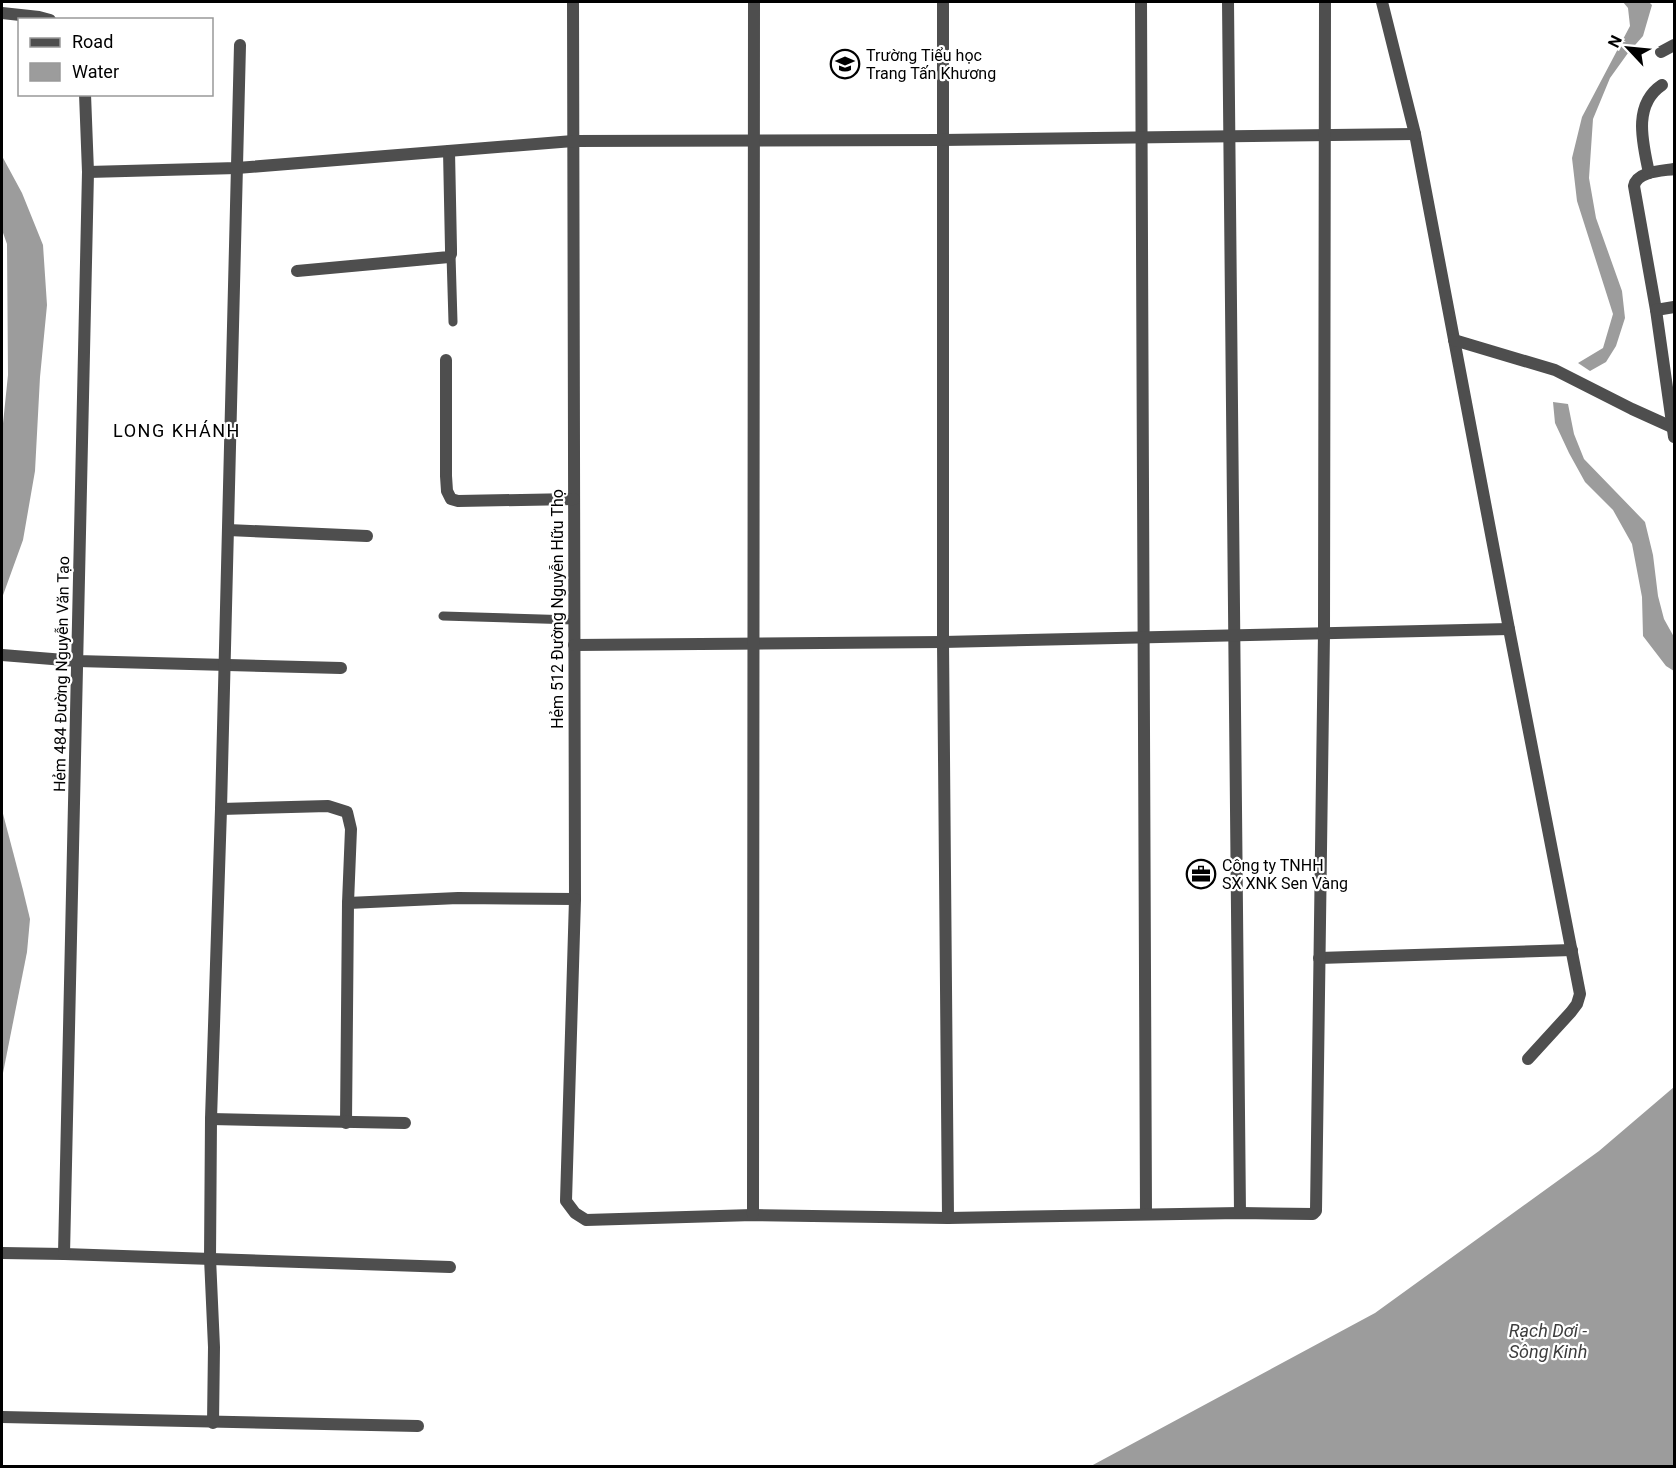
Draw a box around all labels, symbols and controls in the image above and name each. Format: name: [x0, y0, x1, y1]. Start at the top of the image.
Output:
legend: [18, 18, 213, 96]
north arrow: [1598, 18, 1658, 78]
text: Road: [72, 31, 113, 52]
text: N: [1604, 32, 1626, 51]
place label: Trường Tiểu học Trang Tấn Khương: [866, 46, 996, 83]
school or university icon: Trường Tiểu học Trang Tấn Khương: [829, 48, 861, 80]
text: Water: [72, 61, 119, 82]
district label: LONG KHÁNH: [113, 420, 241, 441]
street label: Hẻm 512 Đường Nguyễn Hữu Thọ: [548, 489, 567, 729]
street label: Hẻm 484 Đường Nguyễn Văn Tạo: [50, 556, 73, 792]
place label: Công ty TNHH SX XNK Sen Vàng: [1222, 856, 1348, 893]
office icon: Công ty TNHH SX XNK Sen Vàng: [1185, 858, 1217, 890]
water label: Rạch Dơi - Sông Kinh: [1509, 1320, 1587, 1362]

